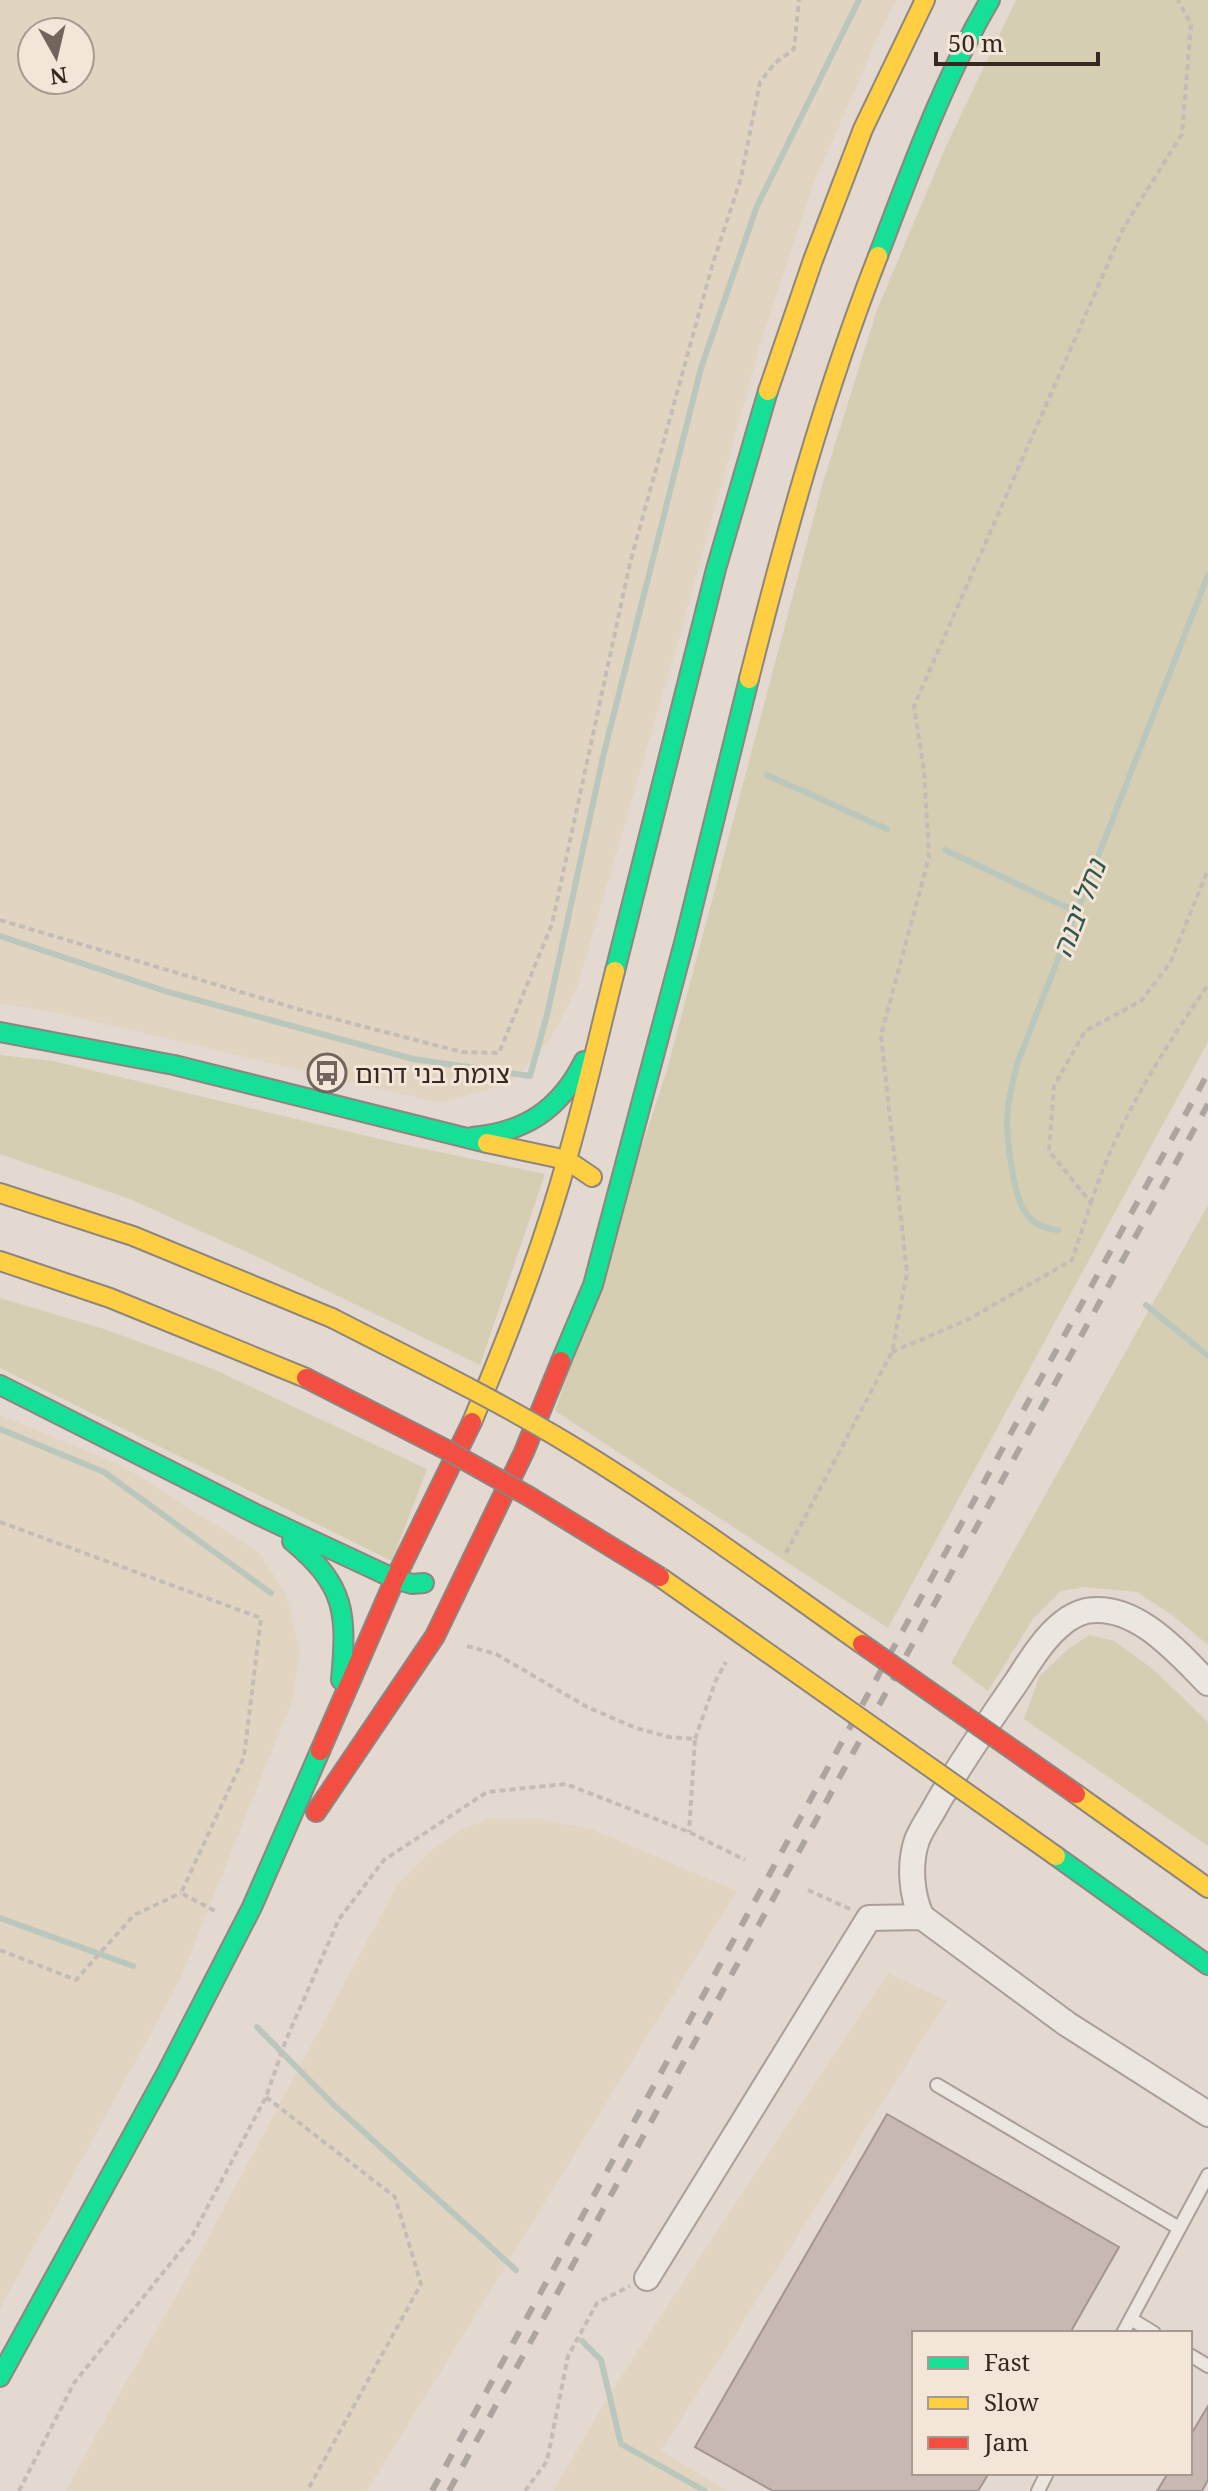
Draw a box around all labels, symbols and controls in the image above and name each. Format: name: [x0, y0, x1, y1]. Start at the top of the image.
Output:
north arrow: [16, 16, 96, 96]
scale bar: [936, 16, 1098, 66]
text: 50 m: [948, 26, 1004, 59]
text: N: [48, 61, 70, 93]
water label: נחל יבנה: [1042, 851, 1115, 962]
bus stop icon: צומת בני דרום: [306, 1052, 348, 1094]
place label: צומת בני דרום: [355, 1055, 510, 1091]
legend: [912, 2331, 1192, 2475]
text: Fast: [984, 2345, 1030, 2378]
text: Slow: [984, 2385, 1039, 2418]
text: Jam: [983, 2425, 1029, 2458]

